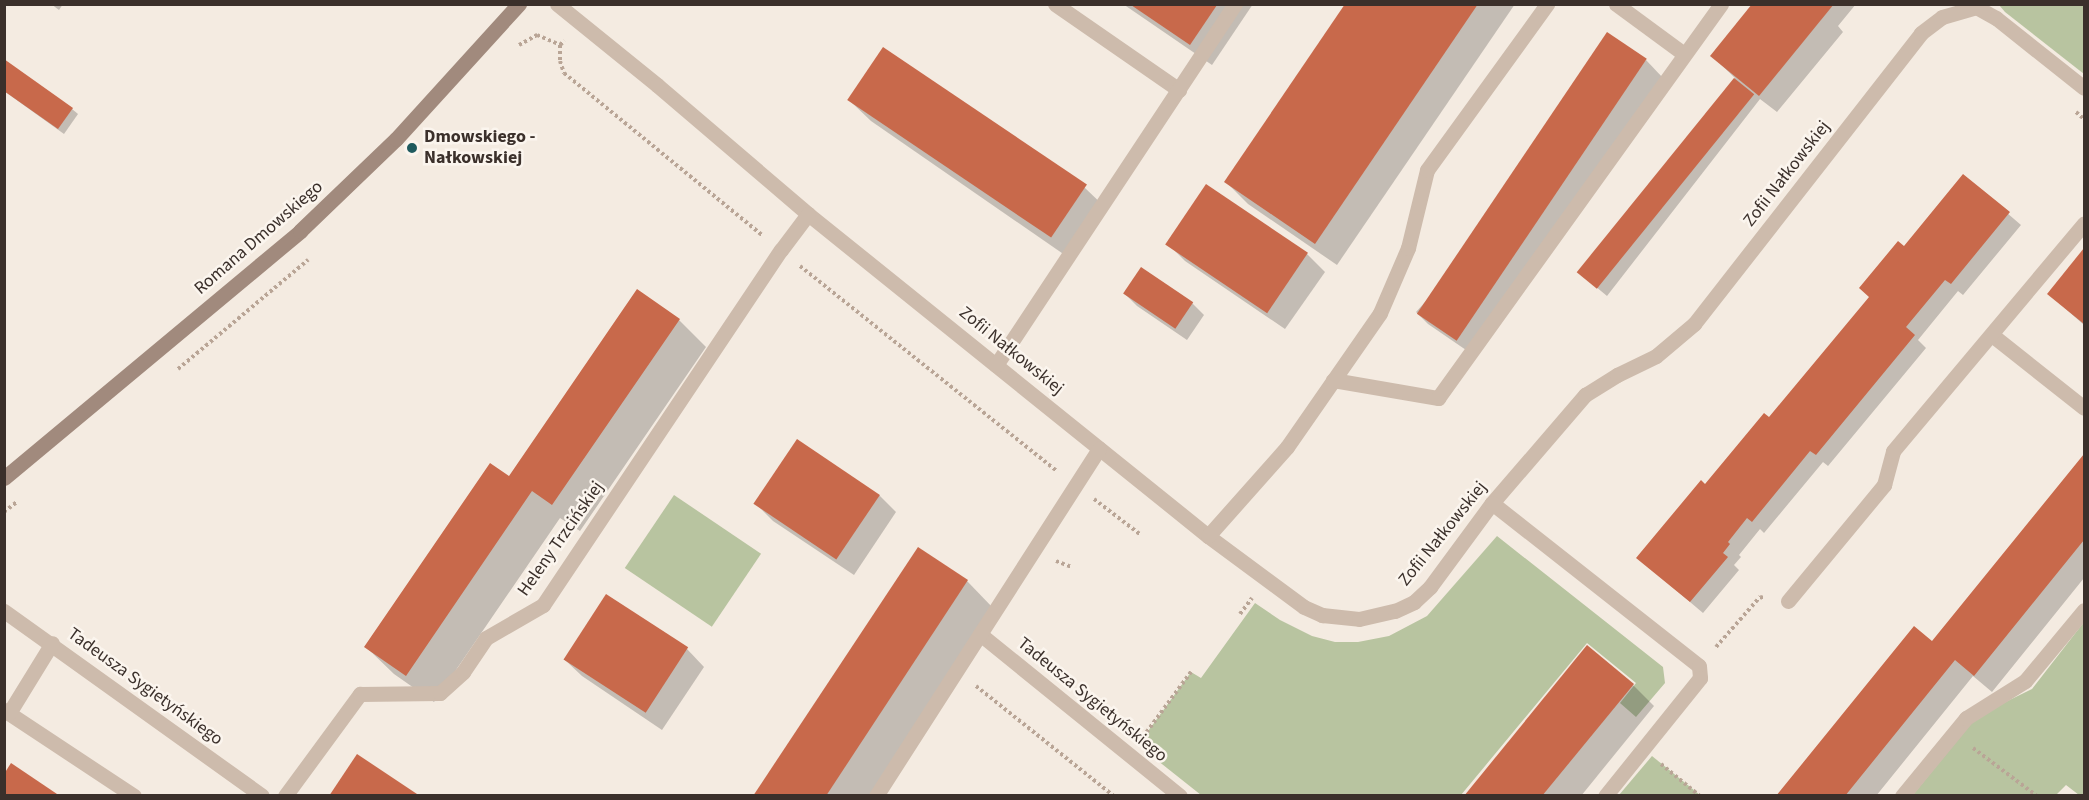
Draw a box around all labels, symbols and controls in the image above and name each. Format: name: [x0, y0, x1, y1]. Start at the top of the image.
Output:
street label: Zofii Nałkowskiej: [1739, 117, 1835, 231]
place label: Dmowskiego - Nałkowskiej: [424, 127, 535, 170]
marker: Dmowskiego - Nałkowskiej: [405, 141, 419, 155]
street label: Romana Dmowskiego: [190, 176, 328, 300]
street label: Zofii Nałkowskiej: [954, 302, 1068, 400]
street label: Heleny Trzcińskiej: [513, 477, 609, 601]
street label: Zofii Nałkowskiej: [1394, 477, 1492, 591]
street label: Tadeusza Sygietyńskiego: [63, 623, 227, 751]
street label: Tadeusza Sygietyńskiego: [1013, 633, 1171, 767]

